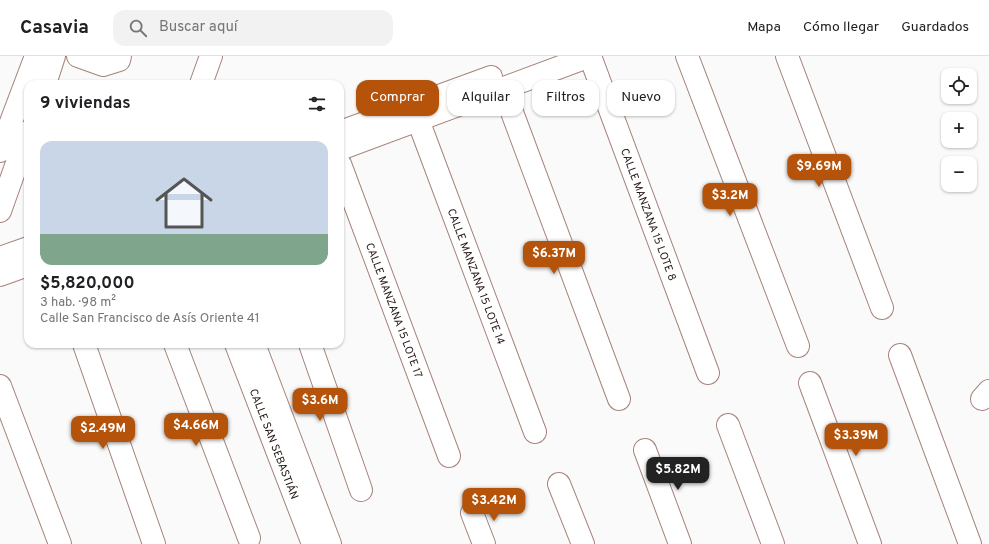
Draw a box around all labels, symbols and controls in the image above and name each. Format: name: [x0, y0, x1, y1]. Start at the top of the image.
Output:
search box: [113, 10, 393, 46]
text: Casavia: [20, 16, 89, 40]
icon: search: [127, 17, 149, 39]
text: Buscar aquí: [159, 18, 238, 37]
text: Mapa: [747, 19, 781, 36]
text: Cómo llegar: [803, 19, 879, 36]
text: Guardados: [901, 19, 969, 36]
map controls: [941, 68, 977, 192]
button: locate: [941, 68, 977, 104]
chip: Comprar: [356, 80, 439, 116]
chip: Alquilar: [447, 80, 524, 116]
chip: Filtros: [532, 80, 599, 116]
chip: Nuevo: [607, 80, 675, 116]
text: 9 viviendas: [40, 93, 131, 115]
icon: filters: [306, 93, 328, 115]
button: +: [941, 112, 977, 148]
street label: CALLE MANZANA 15 LOTE 8: [617, 147, 679, 283]
pin: $9.69M: [786, 154, 852, 188]
button: −: [941, 156, 977, 192]
text: $9.69M: [796, 159, 842, 175]
icon: home: [148, 167, 220, 239]
pin: $3.2M: [702, 183, 758, 217]
text: $3.2M: [712, 188, 748, 204]
street label: CALLE MANZANA 15 LOTE 14: [444, 207, 508, 347]
street label: CALLE MANZANA 15 LOTE 17: [362, 241, 425, 380]
pin: $6.37M: [521, 241, 587, 275]
text: $6.37M: [532, 246, 576, 262]
text: $5,820,000: [40, 273, 135, 295]
text: 3 hab. · 98 m²: [40, 295, 116, 311]
text: Calle San Francisco de Asís Oriente 41: [40, 311, 260, 327]
street label: CALLE SAN SEBASTIÁN: [246, 387, 301, 502]
pin: $3.6M: [292, 388, 348, 422]
text: $3.6M: [301, 393, 339, 409]
pin: $4.66M: [163, 413, 229, 447]
pin: $2.49M: [70, 416, 136, 450]
text: $4.66M: [173, 418, 219, 434]
text: $2.49M: [80, 421, 126, 437]
pin: $3.39M: [823, 423, 889, 457]
text: $3.39M: [834, 428, 878, 444]
pin: $5.82M: [645, 457, 711, 491]
text: $5.82M: [655, 462, 701, 478]
pin: $3.42M: [461, 488, 527, 522]
text: $3.42M: [471, 493, 517, 509]

